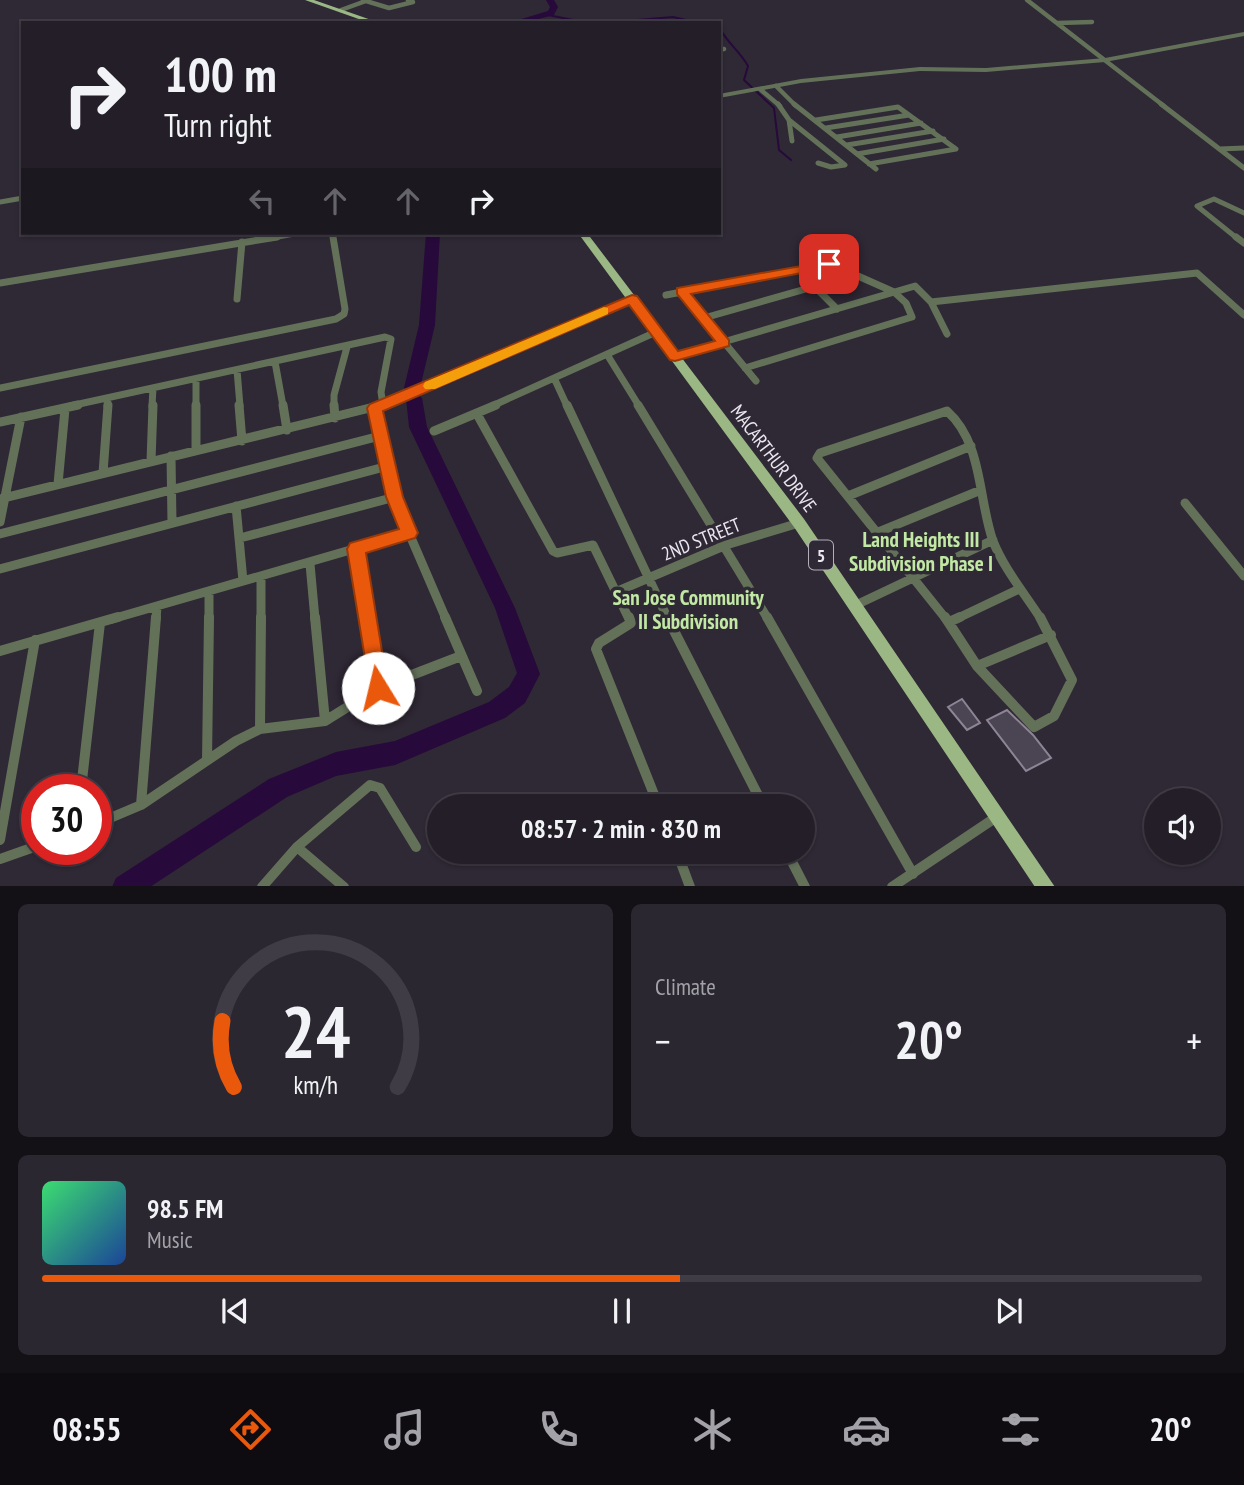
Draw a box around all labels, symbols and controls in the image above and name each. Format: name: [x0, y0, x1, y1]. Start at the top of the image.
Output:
text: 100 m: [164, 42, 277, 106]
icon: right: [49, 49, 140, 140]
text: Turn right: [164, 104, 272, 146]
icon: left: [243, 182, 281, 220]
icon: ahead: [316, 182, 354, 220]
icon: ahead: [389, 182, 427, 220]
icon: right: [462, 182, 500, 220]
pin: [799, 234, 859, 294]
icon: arrive: [810, 245, 848, 283]
street label: MACARTHUR DRIVE: [726, 400, 822, 516]
street label: 2ND STREET: [658, 512, 745, 566]
district label: Land Heights III Subdivision Phase I: [849, 526, 993, 577]
road number: 5: [809, 540, 833, 570]
district label: San Jose Community II Subdivision: [612, 584, 764, 635]
position arrow: [341, 651, 415, 725]
speed limit sign: 30: [21, 774, 112, 865]
map controls: [1144, 788, 1221, 865]
button: sound: [1144, 788, 1221, 865]
text: 08:57 · 2 min · 830 m: [521, 812, 721, 845]
text: Climate: [655, 972, 716, 1001]
text: 24: [281, 983, 350, 1077]
text: 20°: [894, 1006, 963, 1073]
text: −: [655, 1016, 671, 1065]
text: +: [1186, 1016, 1202, 1065]
text: km/h: [293, 1068, 338, 1100]
text: 98.5 FM: [147, 1192, 223, 1225]
text: Music: [147, 1225, 193, 1254]
icon: previous: [216, 1292, 254, 1330]
icon: pause: [603, 1292, 641, 1330]
icon: next: [990, 1292, 1028, 1330]
icon: directions: [226, 1405, 275, 1454]
icon: music: [380, 1405, 429, 1454]
icon: phone: [534, 1405, 583, 1454]
icon: climate: [688, 1405, 737, 1454]
icon: car: [842, 1405, 891, 1454]
icon: filters: [996, 1405, 1045, 1454]
text: 08:55: [52, 1408, 122, 1450]
text: 20°: [1149, 1408, 1192, 1450]

